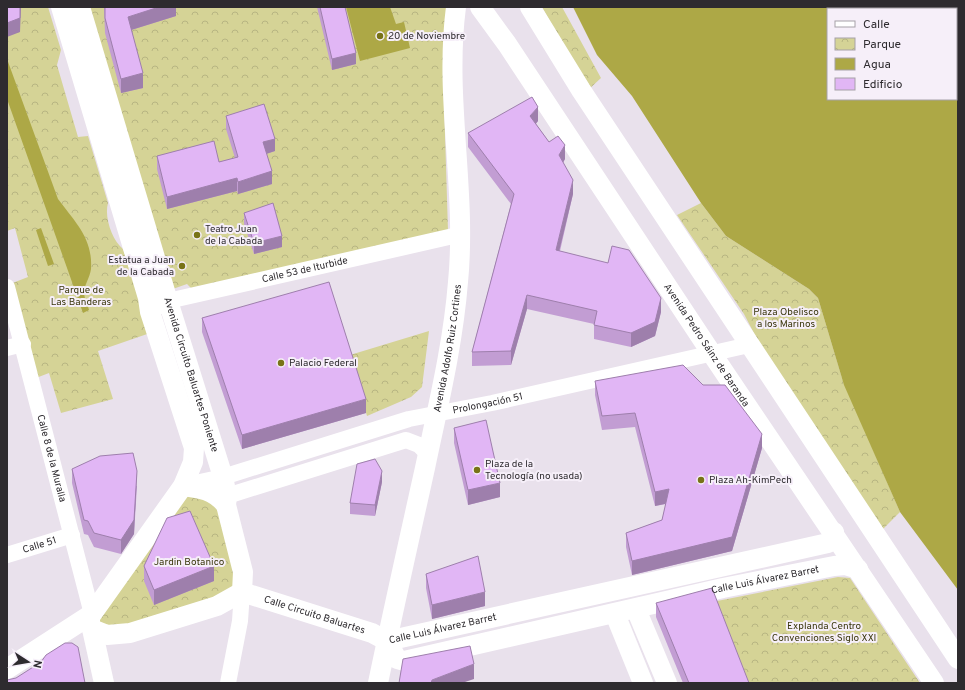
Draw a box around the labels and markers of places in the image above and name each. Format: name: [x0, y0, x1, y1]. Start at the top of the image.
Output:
place label: 20 de Noviembre: [388, 30, 465, 43]
marker: 20 de Noviembre: [375, 31, 385, 41]
place label: Teatro Juan de la Cabada: [205, 223, 262, 248]
marker: Teatro Juan de la Cabada: [192, 230, 202, 240]
place label: Estatua a Juan de la Cabada: [108, 254, 174, 279]
marker: Estatua a Juan de la Cabada: [177, 261, 187, 271]
place label: Palacio Federal: [289, 357, 357, 370]
marker: Palacio Federal: [276, 358, 286, 368]
place label: Plaza de la Tecnología (no usada): [485, 458, 583, 483]
marker: Plaza de la Tecnología (no usada): [472, 465, 482, 475]
place label: Plaza Ah-KimPech: [709, 474, 792, 487]
marker: Plaza Ah-KimPech: [696, 475, 706, 485]

